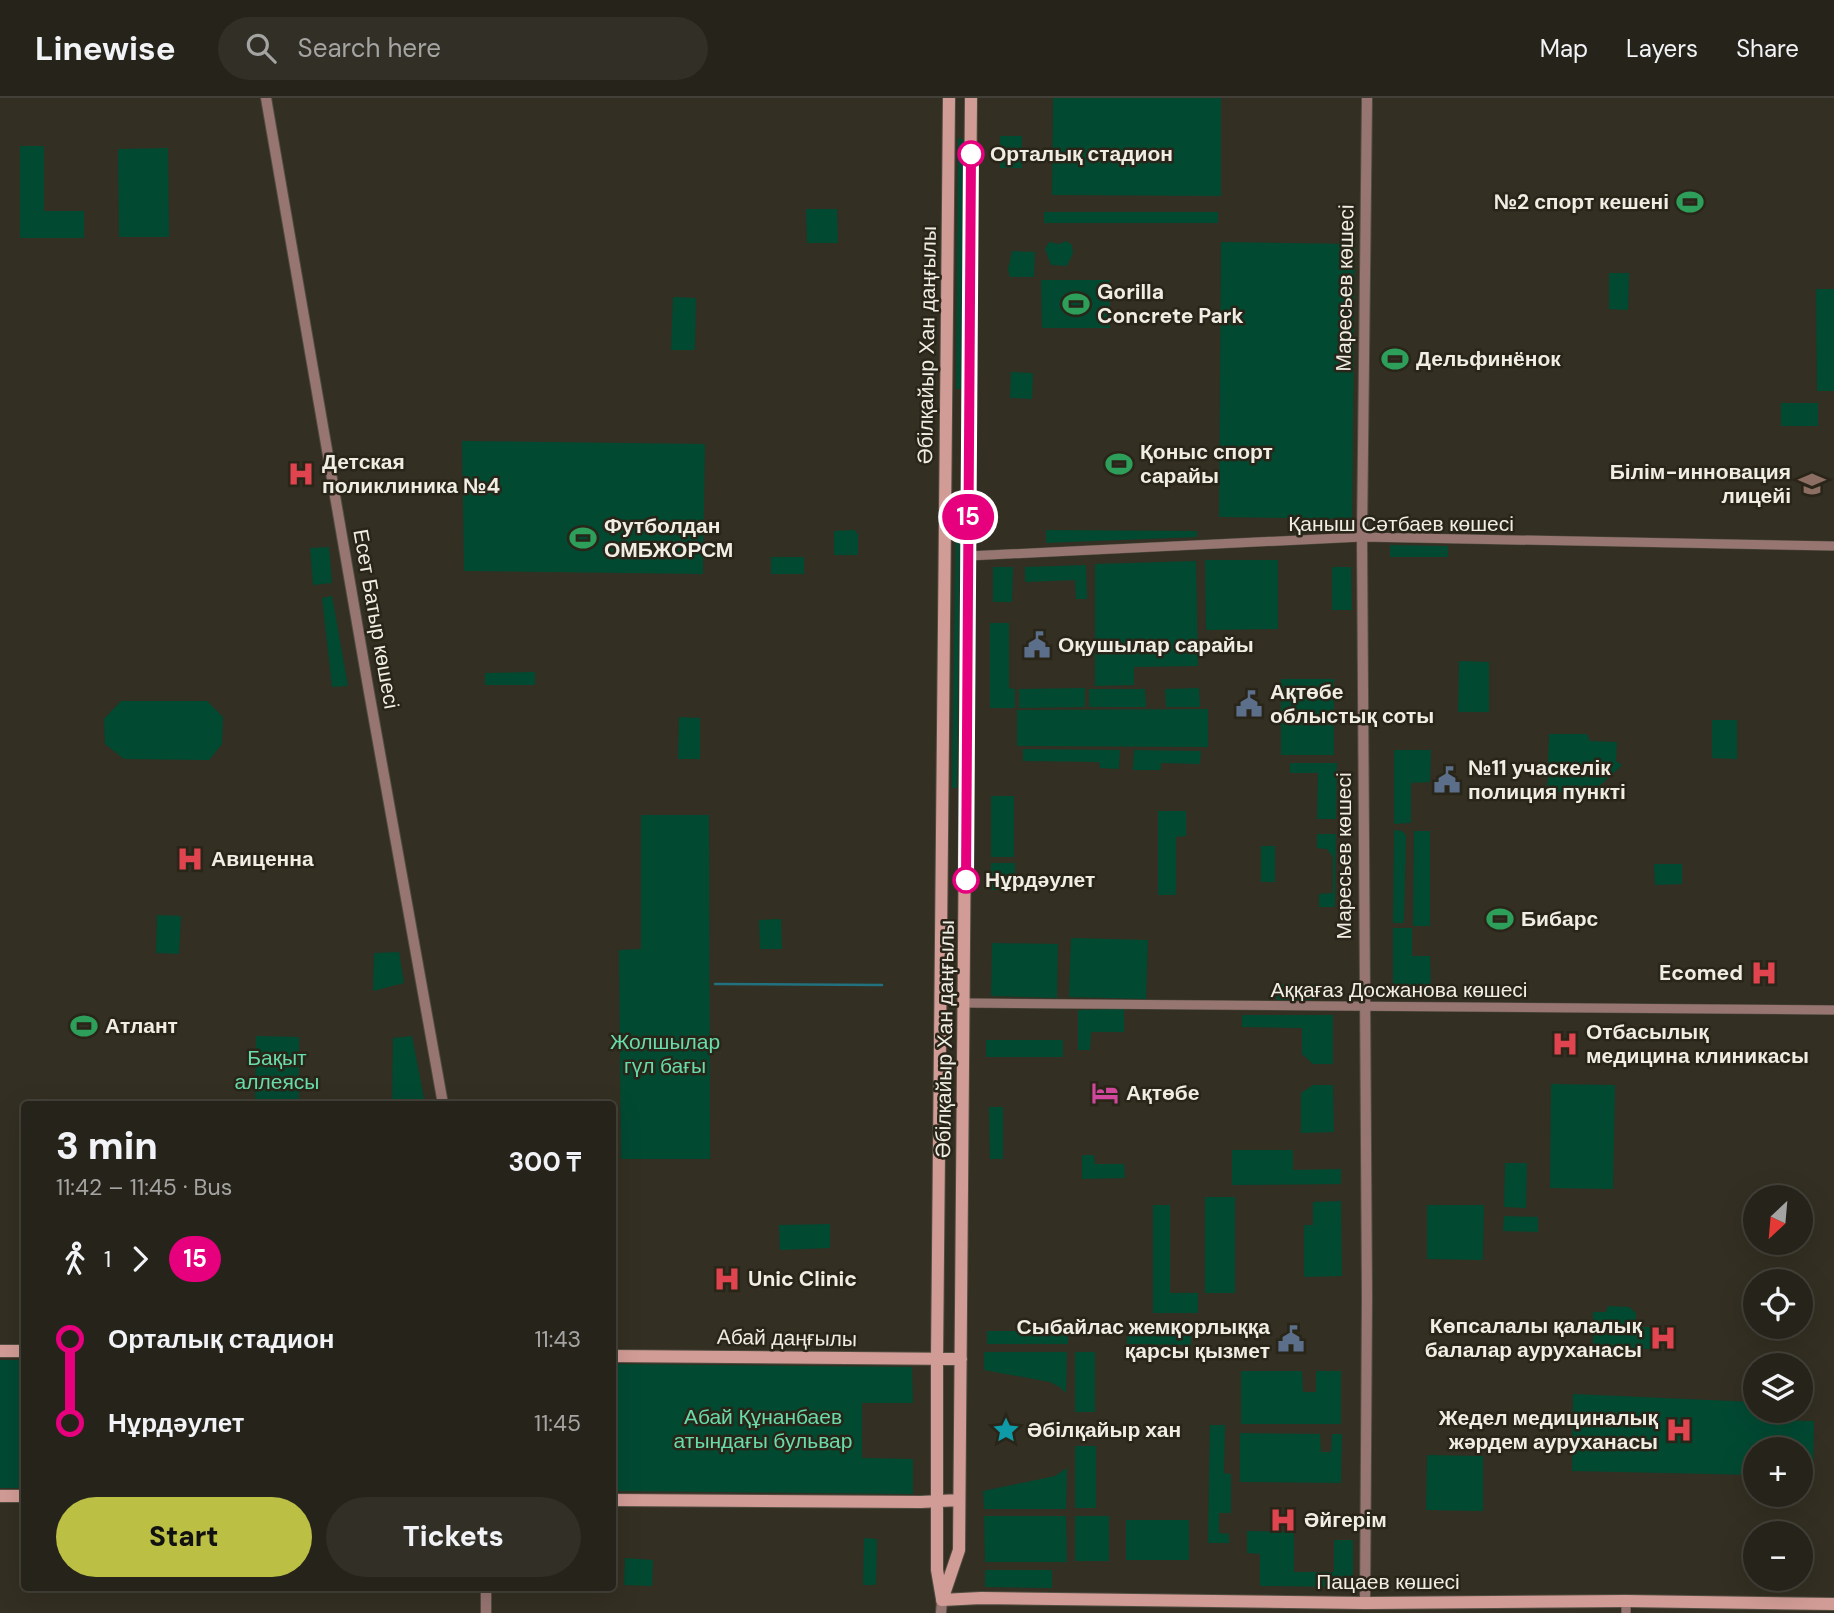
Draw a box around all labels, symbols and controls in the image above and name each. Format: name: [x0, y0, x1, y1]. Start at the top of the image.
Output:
search box: [218, 17, 708, 80]
text: Linewise: [35, 27, 176, 70]
icon: search: [242, 29, 280, 67]
text: Search here: [298, 31, 441, 65]
text: Map: [1540, 33, 1588, 64]
text: Layers: [1626, 33, 1698, 64]
text: Share: [1736, 33, 1799, 64]
place label: Орталық стадион: [990, 140, 1173, 168]
marker: Орталық стадион: [958, 141, 984, 167]
sports icon: №2 спорт кешені: [1675, 187, 1705, 217]
place label: №2 спорт кешені: [1494, 188, 1669, 216]
street label: Маресьев көшесі: [1330, 204, 1360, 372]
street label: Әбілқайыр Хан даңғылы: [911, 226, 943, 464]
place label: Gorilla Concrete Park: [1097, 278, 1244, 330]
sports icon: Gorilla Concrete Park: [1061, 289, 1091, 319]
sports icon: Дельфинёнок: [1380, 344, 1410, 374]
place label: Дельфинёнок: [1416, 345, 1561, 373]
place label: Қоныс спорт сарайы: [1140, 438, 1273, 490]
place label: Детская поликлиника №4: [322, 448, 500, 500]
sports icon: Қоныс спорт сарайы: [1104, 449, 1134, 479]
place label: Білім-инновация лицейі: [1610, 458, 1791, 510]
hospital icon: Детская поликлиника №4: [286, 459, 316, 489]
school or university icon: Білім-инновация лицейі: [1797, 469, 1827, 499]
line badge: 15: [936, 494, 1000, 540]
text: 15: [956, 501, 980, 532]
street label: Қаныш Сәтбаев көшесі: [1288, 510, 1514, 538]
place label: Футболдан ОМБЖОРСМ: [604, 512, 733, 564]
sports icon: Футболдан ОМБЖОРСМ: [568, 523, 598, 553]
street label: Есет Батыр көшесі: [346, 527, 406, 711]
public building icon: Оқушылар сарайы: [1022, 630, 1052, 660]
place label: Оқушылар сарайы: [1058, 631, 1254, 659]
place label: Ақтөбе облыстық соты: [1270, 678, 1434, 730]
public building icon: Ақтөбе облыстық соты: [1234, 689, 1264, 719]
place label: №11 учаскелік полиция пункті: [1468, 754, 1626, 806]
public building icon: №11 учаскелік полиция пункті: [1432, 765, 1462, 795]
street label: Маресьев көшесі: [1330, 772, 1358, 940]
hospital icon: Авиценна: [175, 844, 205, 874]
place label: Авиценна: [211, 845, 314, 873]
place label: Нұрдәулет: [985, 866, 1095, 894]
marker: Нұрдәулет: [953, 867, 979, 893]
sports icon: Бибарс: [1485, 904, 1515, 934]
place label: Бибарс: [1521, 905, 1598, 933]
street label: Әбілқайыр Хан даңғылы: [929, 920, 961, 1158]
hospital icon: Ecomed: [1749, 958, 1779, 988]
place label: Ecomed: [1659, 959, 1743, 987]
street label: Аққағаз Досжанова көшесі: [1271, 976, 1528, 1004]
sports icon: Атлант: [69, 1011, 99, 1041]
place label: Атлант: [105, 1012, 178, 1040]
place label: Отбасылық медицина клиникасы: [1586, 1018, 1809, 1070]
park label: Жолшылар гүл бағы: [610, 1028, 720, 1080]
hospital icon: Отбасылық медицина клиникасы: [1550, 1029, 1580, 1059]
park label: Бақыт аллеясы: [235, 1044, 319, 1096]
hotel icon: Ақтөбе: [1090, 1078, 1120, 1108]
place label: Ақтөбе: [1126, 1079, 1199, 1107]
text: 3 min: [56, 1121, 158, 1171]
text: 300 ₸: [508, 1145, 581, 1179]
text: 11:42 – 11:45 · Bus: [56, 1172, 232, 1202]
north arrow: [1743, 1185, 1813, 1255]
map controls: [1743, 1185, 1813, 1591]
icon: walk: [56, 1240, 94, 1278]
icon: forward: [121, 1240, 159, 1278]
text: 15: [183, 1243, 207, 1274]
text: 1: [104, 1244, 111, 1274]
hospital icon: Unic Clinic: [712, 1264, 742, 1294]
place label: Unic Clinic: [748, 1265, 857, 1293]
button: locate: [1743, 1269, 1813, 1339]
place label: Көпсалалы қалалық балалар ауруханасы: [1425, 1312, 1642, 1364]
place label: Сыбайлас жемқорлыққа қарсы қызмет: [1017, 1313, 1270, 1365]
text: Орталық стадион: [108, 1322, 335, 1356]
street label: Абай даңғылы: [717, 1323, 857, 1353]
hospital icon: Көпсалалы қалалық балалар ауруханасы: [1648, 1323, 1678, 1353]
text: 11:43: [534, 1324, 581, 1354]
public building icon: Сыбайлас жемқорлыққа қарсы қызмет: [1276, 1324, 1306, 1354]
button: layers: [1743, 1353, 1813, 1423]
park label: Абай Құнанбаев атындағы бульвар: [674, 1403, 852, 1455]
place label: Жедел медициналық жәрдем ауруханасы: [1438, 1404, 1658, 1456]
text: Нұрдәулет: [108, 1406, 245, 1440]
text: 11:45: [534, 1408, 581, 1438]
place icon: Әбілқайыр хан: [991, 1415, 1021, 1445]
hospital icon: Жедел медициналық жәрдем ауруханасы: [1664, 1415, 1694, 1445]
place label: Әбілқайыр хан: [1027, 1416, 1181, 1444]
button: +: [1743, 1437, 1813, 1507]
button: Start: [56, 1497, 312, 1577]
button: Tickets: [326, 1497, 581, 1577]
hospital icon: Әйгерім: [1268, 1505, 1298, 1535]
place label: Әйгерім: [1304, 1506, 1387, 1534]
button: −: [1743, 1521, 1813, 1591]
street label: Пацаев көшесі: [1316, 1568, 1460, 1596]

